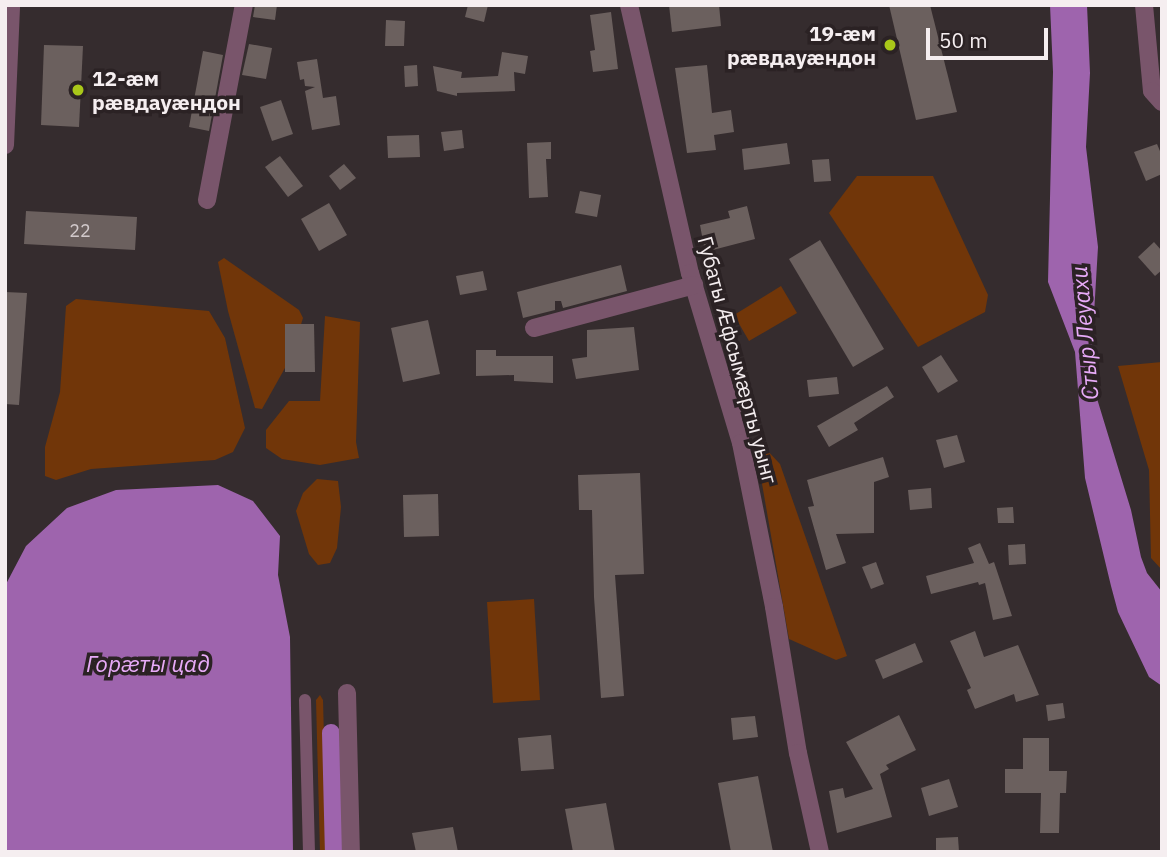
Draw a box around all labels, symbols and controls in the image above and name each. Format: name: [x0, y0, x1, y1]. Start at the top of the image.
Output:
scale bar: [929, 14, 1052, 58]
place label: 19-æм рӕвдауӕндон: [727, 20, 876, 70]
text: 50 m: [939, 26, 988, 54]
marker: 19-æм рӕвдауӕндон: [882, 37, 898, 53]
place label: 12-æм рӕвдауӕндон: [92, 65, 241, 115]
marker: 12-æм рӕвдауӕндон: [70, 82, 86, 98]
house number: 22: [69, 220, 91, 242]
street label: Губаты Æфсымæрты уынг: [693, 233, 783, 487]
water label: Стыр Леуахи: [1064, 265, 1104, 401]
water label: Горӕты цад: [86, 649, 210, 677]

